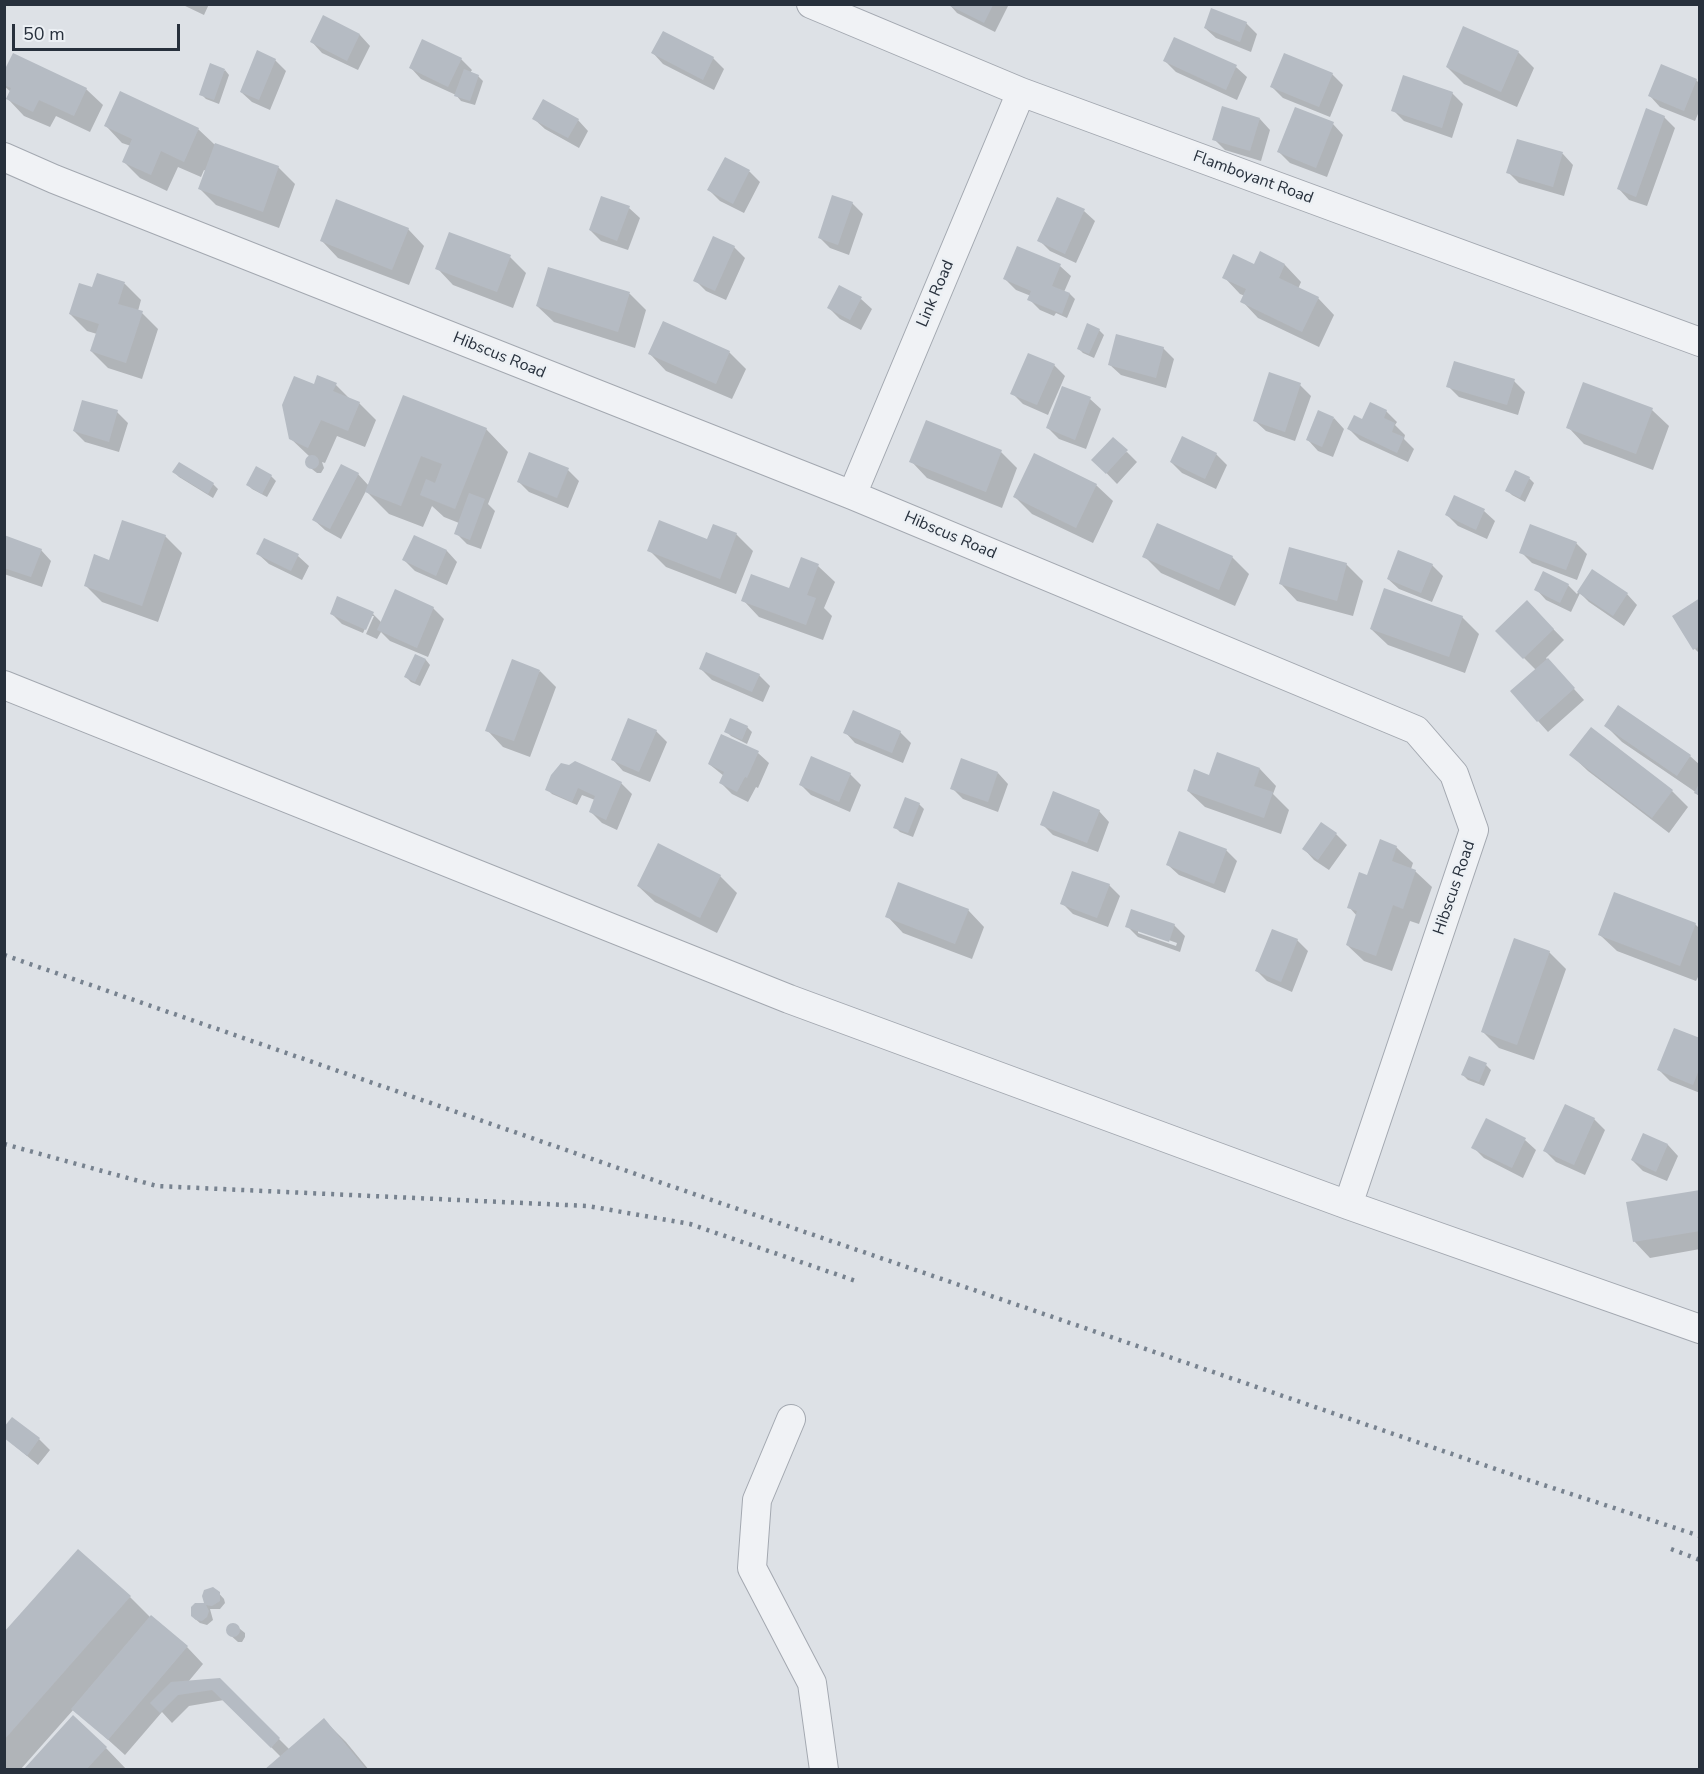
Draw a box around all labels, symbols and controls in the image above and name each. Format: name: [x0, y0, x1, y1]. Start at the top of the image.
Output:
scale bar: [15, 12, 183, 50]
text: 50 m: [23, 22, 65, 46]
street label: Flamboyant Road: [1190, 147, 1316, 209]
street label: Link Road: [913, 258, 959, 330]
street label: Hibscus Road: [450, 329, 548, 383]
street label: Hibscus Road: [901, 508, 999, 564]
street label: Hibscus Road: [1430, 838, 1480, 938]

